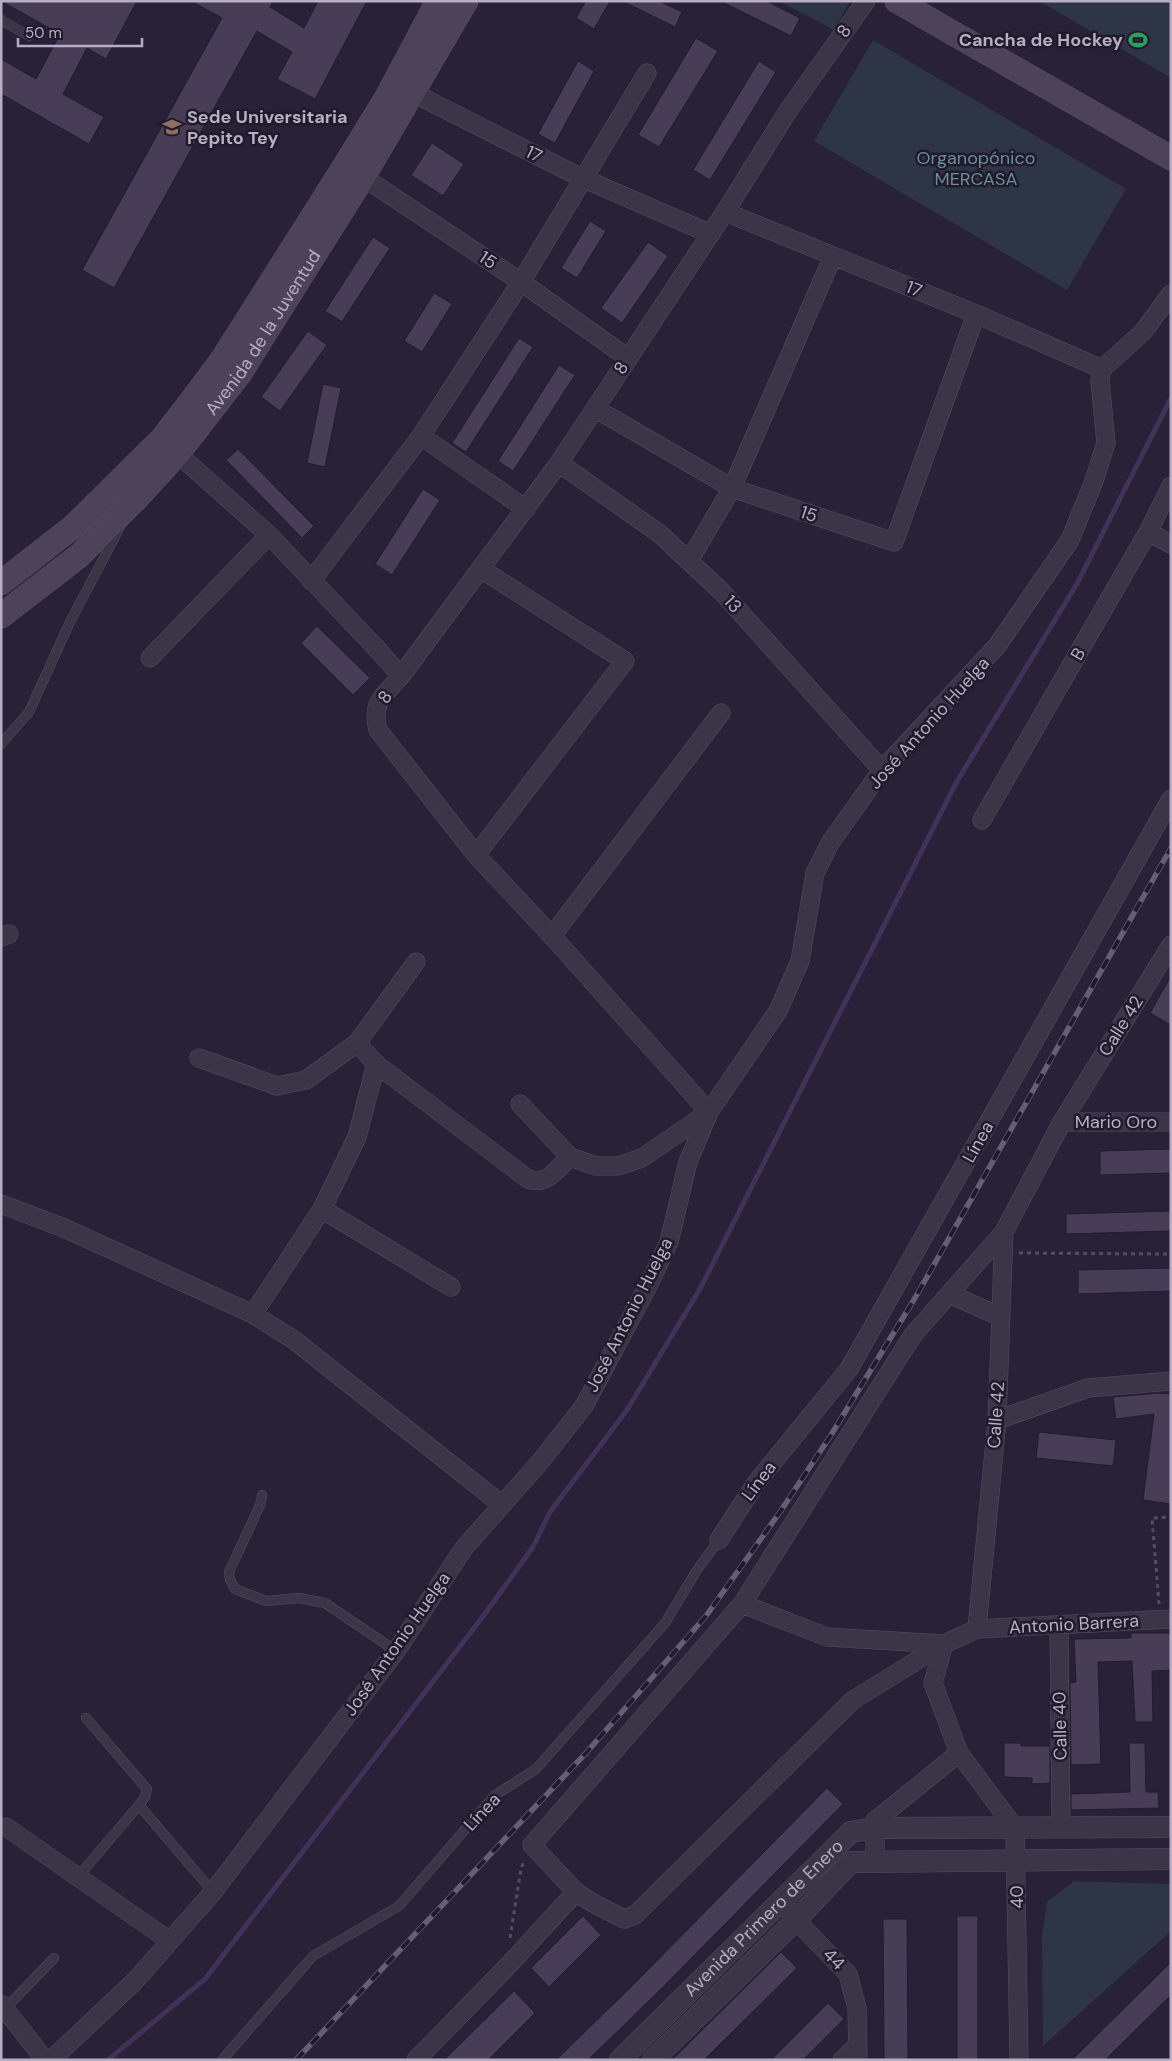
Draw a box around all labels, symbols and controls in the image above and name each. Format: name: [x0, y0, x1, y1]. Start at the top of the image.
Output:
scale bar: [18, 15, 141, 47]
street label: 8: [831, 20, 857, 42]
text: 50 m: [25, 23, 62, 43]
place label: Cancha de Hockey: [959, 28, 1123, 52]
sports icon: Cancha de Hockey: [1127, 29, 1149, 51]
place label: Sede Universitaria Pepito Tey: [187, 105, 348, 150]
school or university icon: Sede Universitaria Pepito Tey: [161, 116, 183, 138]
street label: 17: [522, 140, 546, 168]
park label: Organopónico MERCASA: [917, 146, 1035, 191]
street label: Avenida de la Juventud: [200, 245, 326, 420]
street label: 15: [474, 245, 502, 275]
street label: 17: [902, 275, 926, 303]
street label: 8: [608, 357, 634, 379]
street label: 15: [797, 500, 821, 528]
street label: 13: [719, 590, 747, 618]
street label: B: [1065, 643, 1091, 665]
street label: José Antonio Huelga: [863, 652, 995, 794]
street label: 8: [372, 686, 398, 708]
street label: Calle 42: [1093, 991, 1149, 1061]
street label: Mario Oro: [1075, 1110, 1157, 1134]
street label: Línea: [957, 1117, 999, 1167]
street label: José Antonio Huelga: [580, 1234, 678, 1396]
street label: Calle 42: [982, 1381, 1010, 1449]
street label: Línea: [736, 1456, 782, 1506]
street label: José Antonio Huelga: [338, 1567, 456, 1721]
street label: Antonio Barrera: [1008, 1609, 1140, 1639]
street label: Calle 40: [1047, 1691, 1073, 1761]
street label: Línea: [458, 1788, 506, 1836]
street label: Avenida Primero de Enero: [679, 1834, 849, 2002]
street label: 40: [1005, 1885, 1029, 1909]
street label: 44: [818, 1943, 850, 1975]

